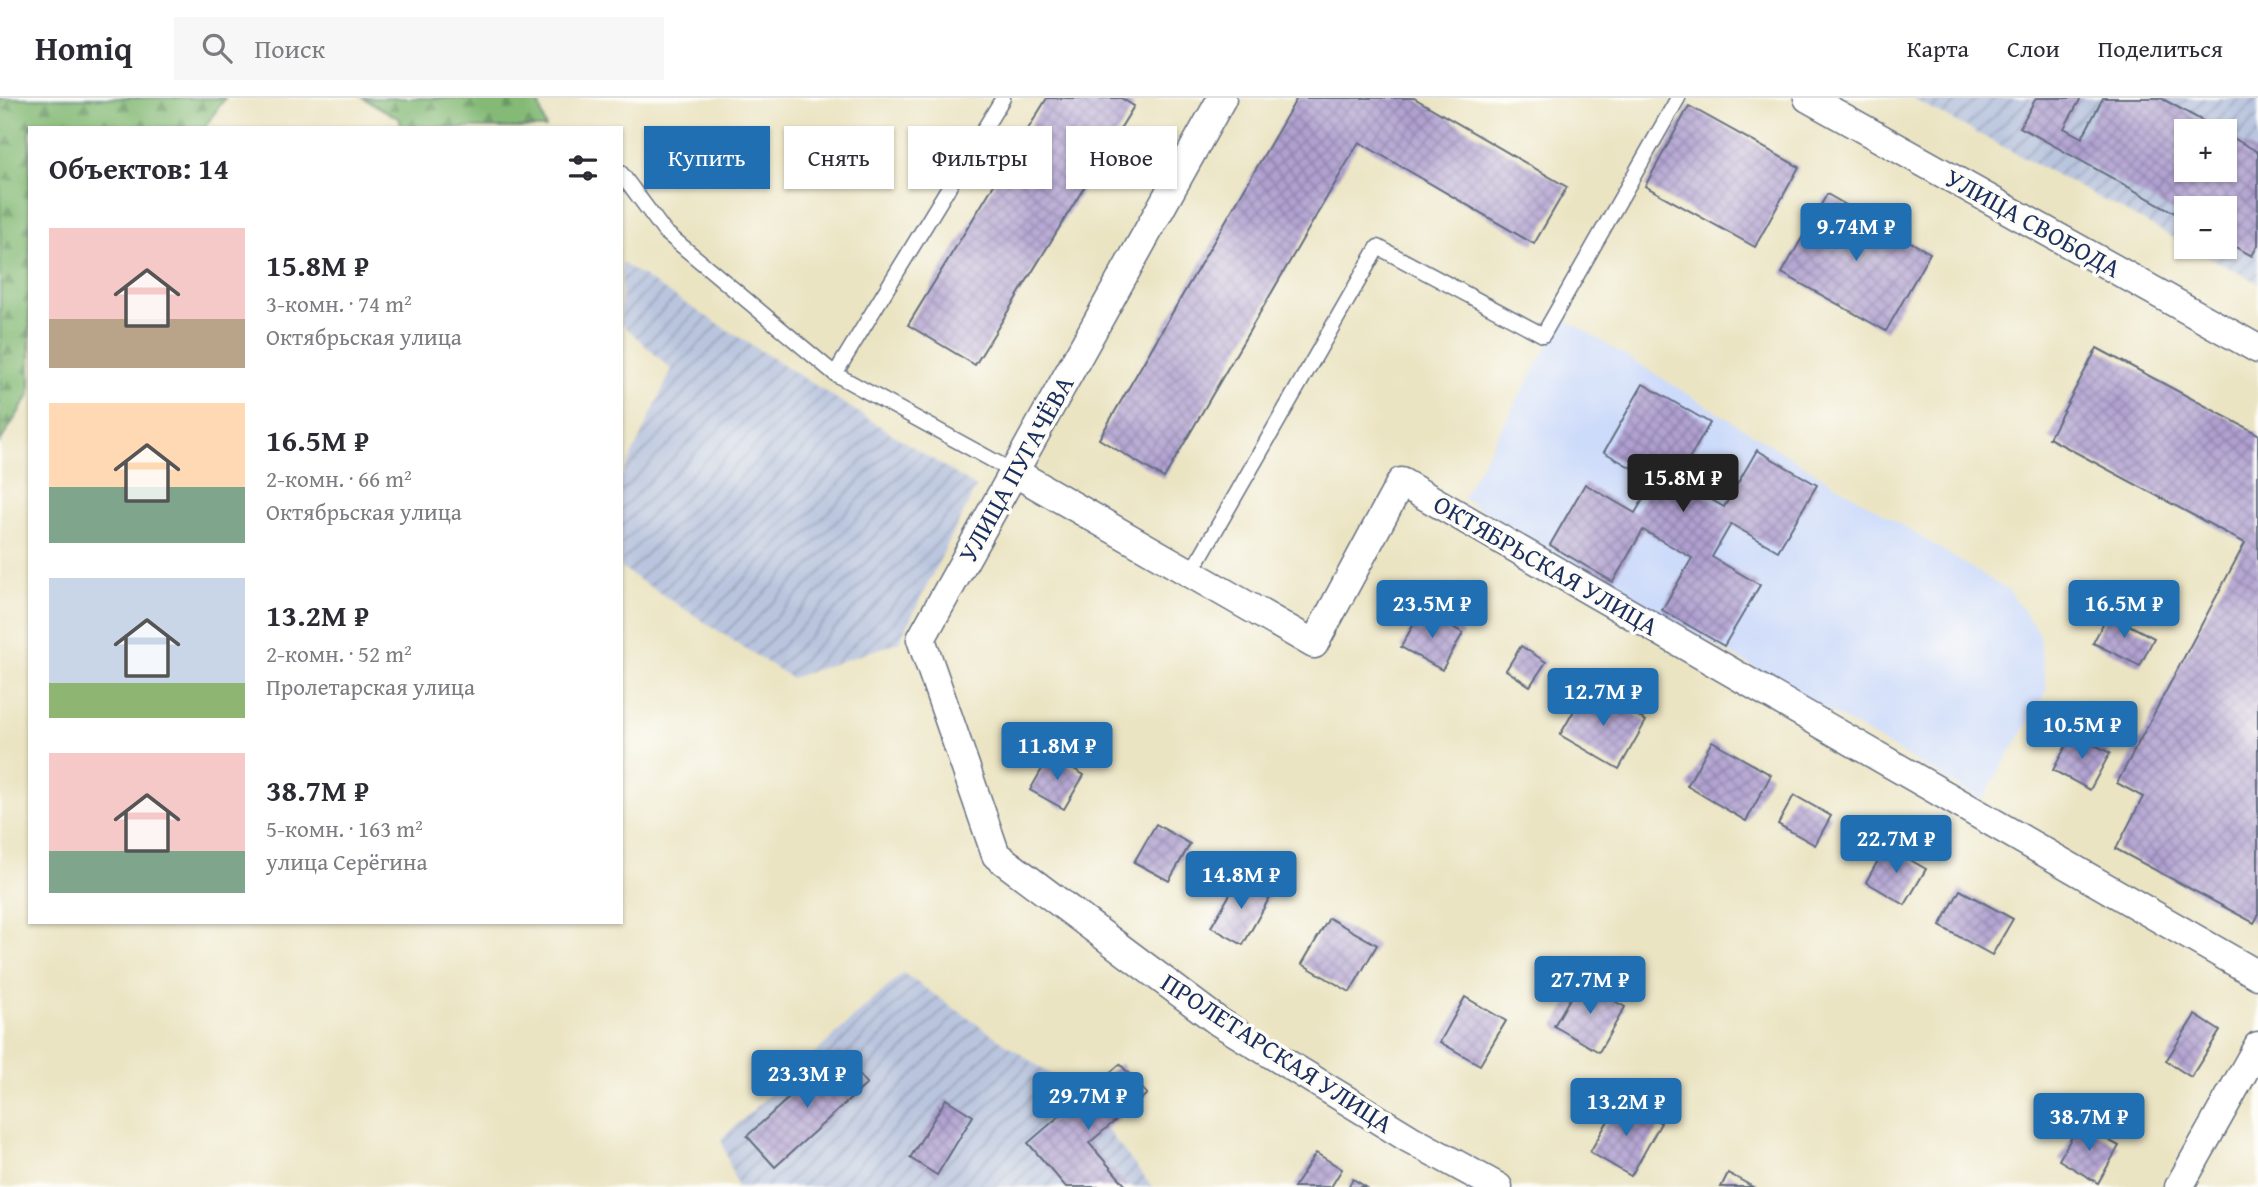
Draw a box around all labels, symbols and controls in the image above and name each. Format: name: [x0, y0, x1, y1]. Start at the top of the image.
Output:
search box: [174, 17, 664, 80]
text: Homiq: [35, 24, 132, 72]
icon: search: [198, 29, 236, 67]
text: Поиск: [254, 29, 325, 68]
text: Карта: [1907, 31, 1969, 66]
text: Слои: [2007, 31, 2060, 66]
text: Поделиться: [2098, 31, 2223, 66]
map controls: [2174, 119, 2237, 259]
button: +: [2174, 119, 2237, 182]
chip: Купить: [644, 126, 770, 189]
chip: Снять: [784, 126, 894, 189]
chip: Фильтры: [908, 126, 1052, 189]
chip: Новое: [1066, 126, 1177, 189]
text: Объектов: 14: [49, 146, 229, 190]
icon: filters: [564, 149, 602, 187]
street label: УЛИЦА СВОБОДА: [1938, 158, 2128, 287]
button: −: [2174, 196, 2237, 259]
pin: 9.74M ₽: [1791, 204, 1921, 263]
text: 9.74M ₽: [1816, 209, 1896, 242]
text: 15.8M ₽: [266, 243, 369, 287]
icon: home: [105, 256, 189, 340]
text: 3-комн. · 74 m²: [266, 287, 412, 320]
text: Октябрьская улица: [266, 320, 462, 353]
street label: УЛИЦА ПУГАЧЁВА: [948, 368, 1083, 569]
text: 16.5M ₽: [266, 418, 369, 462]
icon: home: [105, 431, 189, 515]
pin: 15.8M ₽: [1618, 454, 1748, 514]
text: 15.8M ₽: [1643, 460, 1723, 493]
text: 2-комн. · 66 m²: [266, 462, 412, 495]
street label: ОКТЯБРЬСКАЯ УЛИЦА: [1426, 484, 1666, 645]
text: Октябрьская улица: [266, 495, 462, 528]
pin: 23.5M ₽: [1367, 580, 1497, 640]
pin: 16.5M ₽: [2059, 580, 2189, 640]
text: 23.5M ₽: [1392, 586, 1472, 619]
text: 16.5M ₽: [2084, 586, 2164, 619]
text: 13.2M ₽: [266, 593, 369, 637]
icon: home: [105, 606, 189, 690]
text: 2-комн. · 52 m²: [266, 637, 412, 670]
pin: 12.7M ₽: [1538, 668, 1668, 728]
text: Пролетарская улица: [266, 670, 475, 703]
text: 12.7M ₽: [1563, 674, 1643, 707]
pin: 10.5M ₽: [2017, 702, 2147, 761]
text: 10.5M ₽: [2042, 707, 2122, 740]
pin: 11.8M ₽: [992, 722, 1122, 782]
text: 11.8M ₽: [1017, 728, 1097, 761]
text: 38.7M ₽: [266, 768, 369, 812]
icon: home: [105, 781, 189, 865]
text: 5-комн. · 163 m²: [266, 812, 423, 845]
pin: 22.7M ₽: [1831, 816, 1961, 875]
text: 22.7M ₽: [1856, 821, 1936, 854]
text: улица Серёгина: [266, 845, 427, 878]
pin: 14.8M ₽: [1176, 852, 1306, 911]
text: 14.8M ₽: [1201, 857, 1281, 890]
pin: 27.7M ₽: [1525, 956, 1655, 1016]
text: 27.7M ₽: [1550, 962, 1630, 995]
street label: ПРОЛЕТАРСКАЯ УЛИЦА: [1154, 963, 1401, 1143]
pin: 23.3M ₽: [742, 1051, 872, 1110]
text: 23.3M ₽: [767, 1056, 847, 1089]
pin: 29.7M ₽: [1023, 1072, 1153, 1132]
text: 29.7M ₽: [1048, 1078, 1128, 1111]
pin: 13.2M ₽: [1561, 1079, 1691, 1138]
text: 13.2M ₽: [1586, 1084, 1666, 1117]
pin: 38.7M ₽: [2024, 1094, 2154, 1153]
text: 38.7M ₽: [2049, 1099, 2129, 1132]

